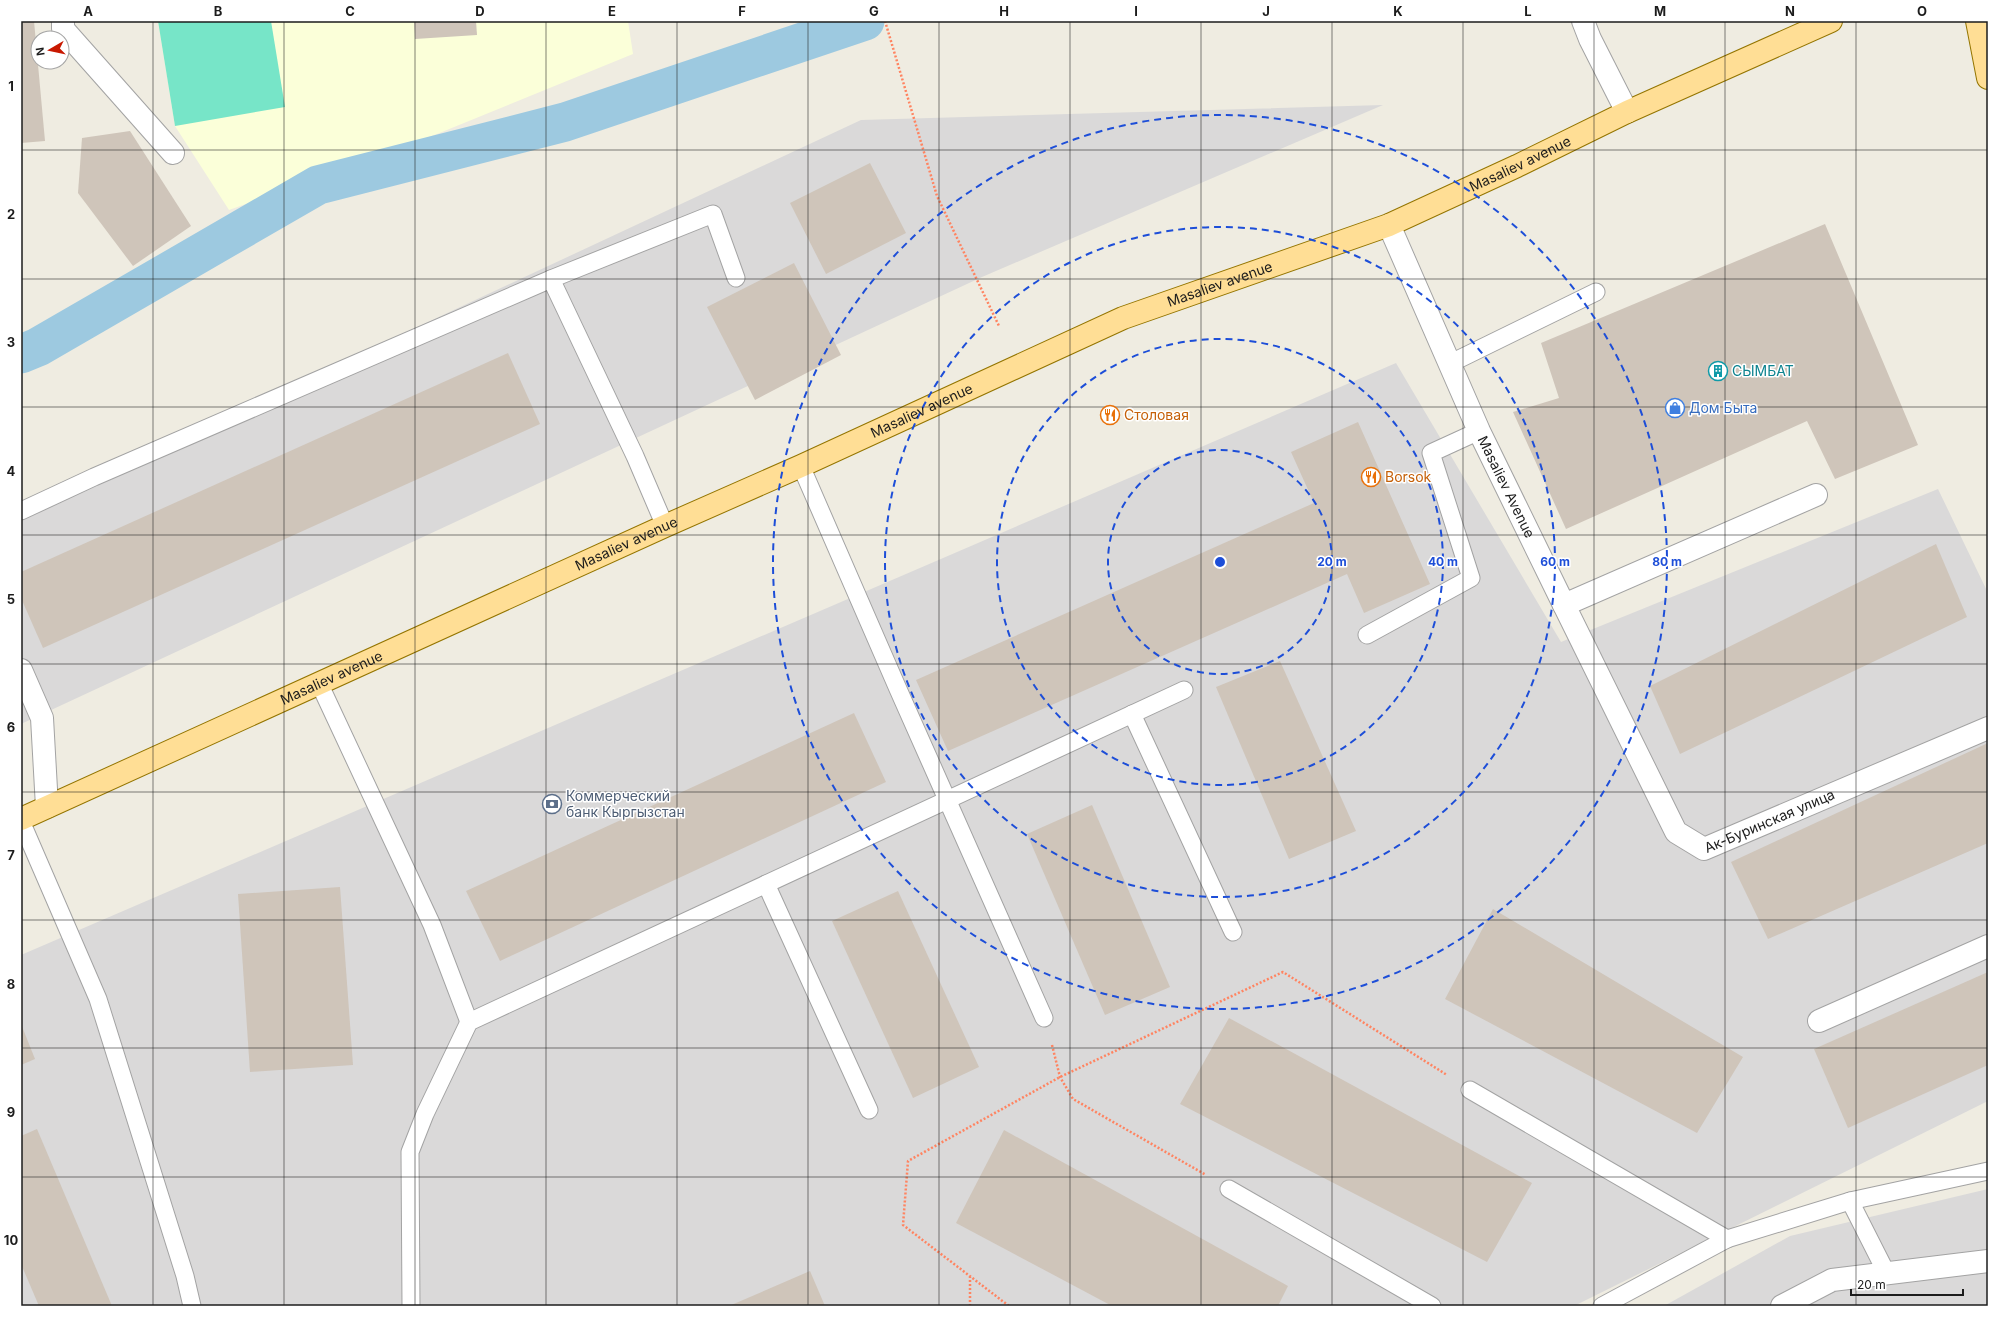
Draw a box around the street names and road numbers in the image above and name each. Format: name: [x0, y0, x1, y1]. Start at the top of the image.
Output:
street label: Masaliev avenue: [1466, 132, 1573, 195]
street label: Masaliev avenue: [1165, 257, 1274, 310]
street label: Masaliev avenue: [868, 379, 975, 441]
street label: Masaliev Avenue: [1475, 433, 1539, 540]
street label: Masaliev avenue: [572, 513, 680, 574]
street label: Masaliev avenue: [277, 647, 385, 708]
street label: Ак-Буринская улица: [1701, 785, 1837, 856]

